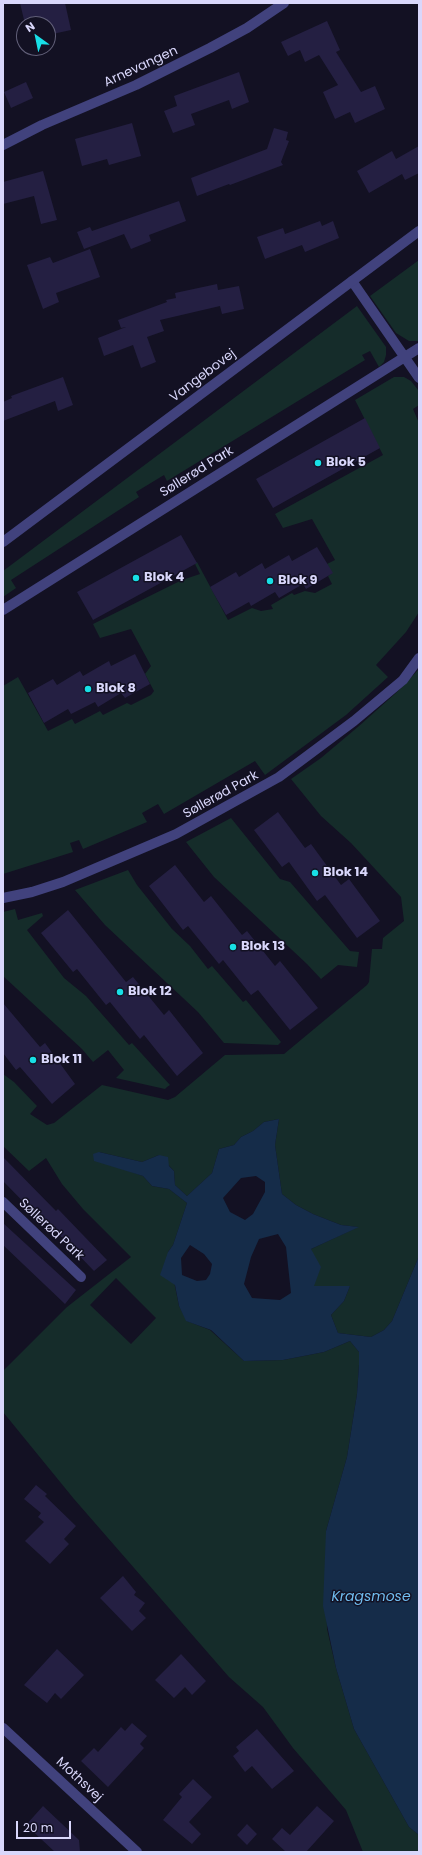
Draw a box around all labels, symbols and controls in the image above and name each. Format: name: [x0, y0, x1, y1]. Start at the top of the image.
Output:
north arrow: [16, 16, 56, 56]
text: N: [22, 18, 38, 36]
street label: Arnevangen: [102, 43, 180, 91]
street label: Vangebovej: [167, 346, 239, 406]
street label: Søllerød Park: [157, 443, 237, 501]
place label: Blok 5: [326, 455, 366, 471]
marker: Blok 5: [313, 458, 323, 468]
place label: Blok 4: [144, 570, 184, 586]
marker: Blok 4: [131, 573, 141, 583]
place label: Blok 9: [278, 573, 317, 589]
marker: Blok 9: [265, 576, 275, 586]
place label: Blok 8: [96, 681, 136, 697]
marker: Blok 8: [83, 684, 93, 694]
street label: Søllerød Park: [181, 768, 261, 822]
place label: Blok 14: [323, 865, 368, 881]
marker: Blok 14: [310, 868, 320, 878]
place label: Blok 13: [241, 939, 285, 955]
marker: Blok 13: [228, 942, 238, 952]
place label: Blok 12: [128, 984, 172, 1000]
marker: Blok 12: [115, 987, 125, 997]
place label: Blok 11: [41, 1052, 82, 1068]
marker: Blok 11: [28, 1055, 38, 1065]
street label: Søllerød Park: [15, 1196, 87, 1264]
water label: Kragsmose: [331, 1589, 411, 1605]
street label: Mothsvej: [52, 1755, 106, 1805]
scale bar: [18, 1813, 73, 1839]
text: 20 m: [23, 1819, 53, 1836]

